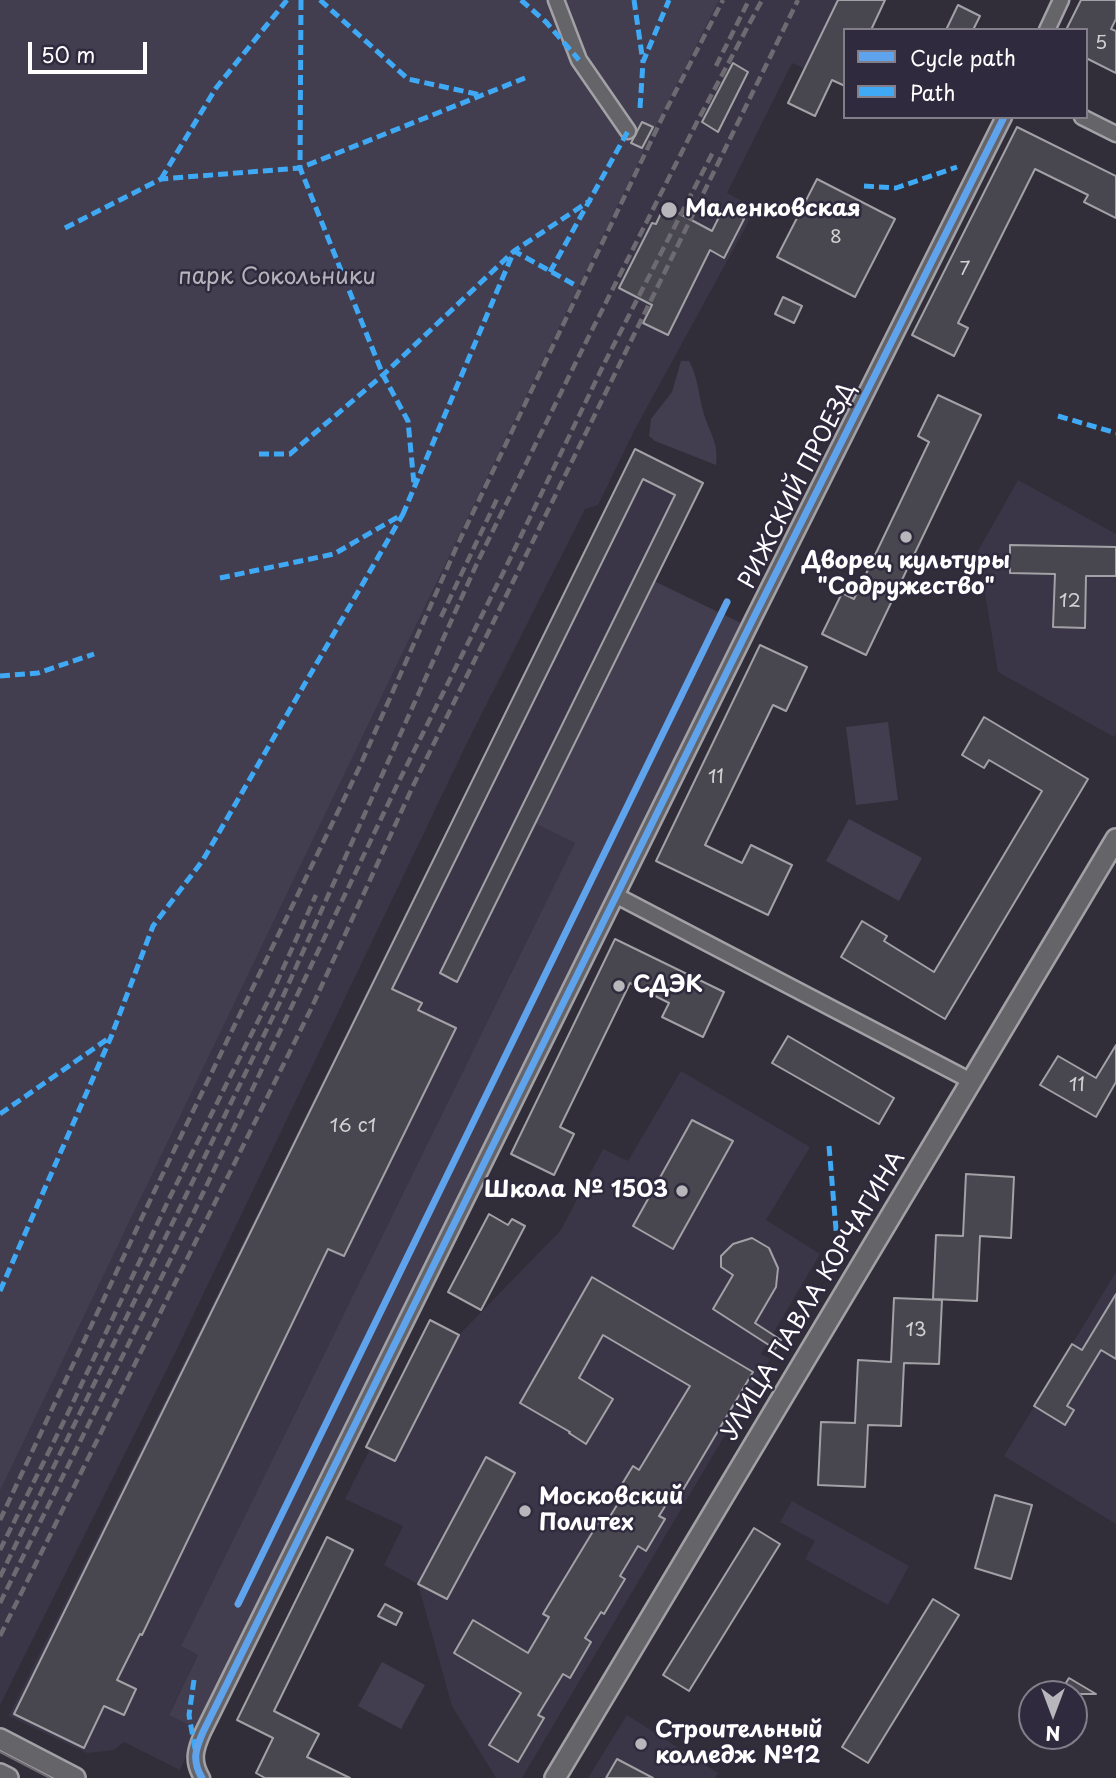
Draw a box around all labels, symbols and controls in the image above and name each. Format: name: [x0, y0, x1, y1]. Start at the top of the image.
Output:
scale bar: [32, 28, 150, 72]
legend: [843, 28, 1088, 119]
house number: 5: [1095, 33, 1107, 55]
text: 50 m: [41, 38, 95, 70]
text: Cycle path: [910, 41, 1016, 73]
text: Path: [910, 76, 955, 108]
place label: Маленковская: [685, 196, 861, 224]
marker: Маленковская: [659, 200, 679, 220]
house number: 8: [830, 227, 842, 249]
house number: 7: [960, 259, 970, 281]
park label: парк Сокольники: [178, 264, 376, 292]
street label: РИЖСКИЙ ПРОЕЗД: [734, 378, 862, 594]
marker: Дворец культуры "Содружество": [898, 529, 914, 545]
place label: Дворец культуры "Содружество": [802, 548, 1010, 602]
house number: 12: [1059, 591, 1081, 613]
house number: 11: [708, 767, 724, 789]
place label: СДЭК: [633, 972, 703, 1000]
marker: СДЭК: [611, 978, 627, 994]
house number: 11: [1069, 1075, 1085, 1097]
house number: 16 с1: [330, 1116, 376, 1138]
street label: УЛИЦА ПАВЛА КОРЧАГИНА: [717, 1146, 911, 1446]
place label: Школа № 1503: [484, 1177, 668, 1205]
marker: Школа № 1503: [674, 1183, 690, 1199]
house number: 13: [905, 1320, 927, 1342]
place label: Московский Политех: [539, 1484, 683, 1538]
marker: Московский Политех: [517, 1503, 533, 1519]
north arrow: [1018, 1680, 1088, 1750]
place label: Строительный колледж №12: [655, 1717, 823, 1771]
text: N: [1045, 1720, 1061, 1748]
marker: Строительный колледж №12: [633, 1736, 649, 1752]

